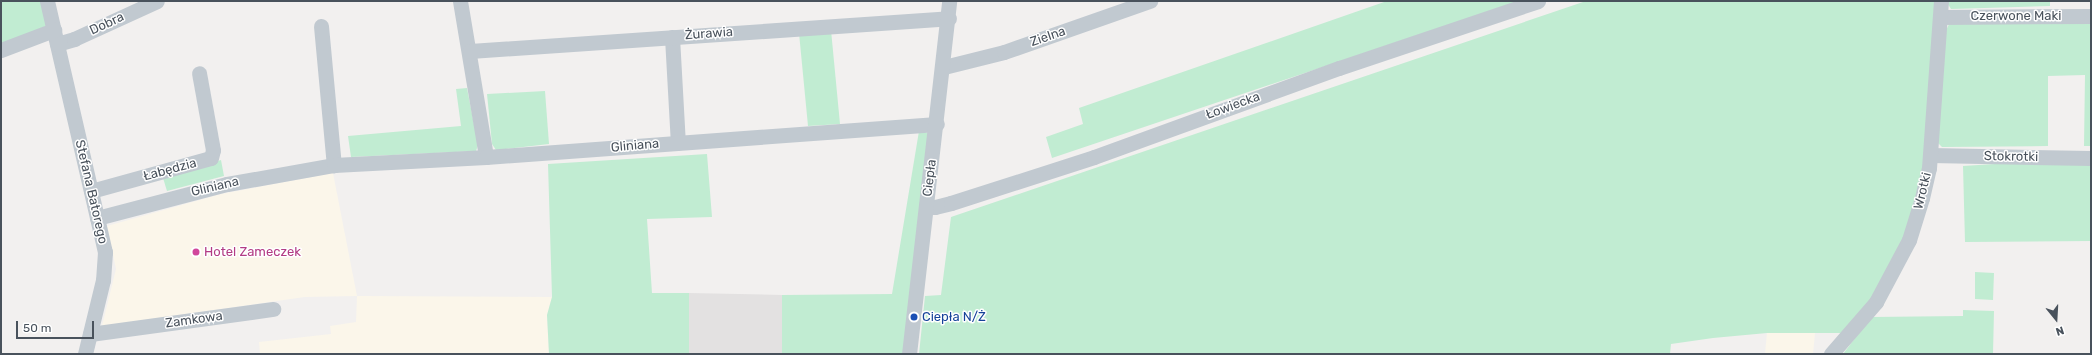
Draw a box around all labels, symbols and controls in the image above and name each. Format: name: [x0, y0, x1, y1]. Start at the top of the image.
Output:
street label: Czerwone Maki: [1971, 8, 2061, 24]
street label: Dobra: [87, 9, 127, 39]
street label: Zielna: [1028, 24, 1068, 50]
street label: Żurawia: [684, 25, 734, 43]
street label: Łowiecka: [1204, 89, 1262, 123]
street label: Gliniana: [610, 136, 660, 156]
street label: Stefana Batorego: [71, 138, 111, 246]
street label: Stokrotki: [1984, 149, 2038, 165]
street label: Łabędzia: [142, 155, 198, 185]
street label: Ciepła: [920, 158, 940, 198]
street label: Wrotki: [1911, 171, 1935, 211]
street label: Gliniana: [190, 174, 240, 200]
place label: Hotel Zameczek: [204, 244, 301, 260]
marker: Hotel Zameczek: [191, 247, 201, 257]
north arrow: [2036, 299, 2076, 339]
street label: Zamkowa: [164, 308, 224, 332]
place label: Ciepła N/Ż: [922, 309, 986, 325]
marker: Ciepła N/Ż: [909, 312, 919, 322]
scale bar: [18, 313, 96, 339]
text: 50 m: [23, 321, 51, 335]
text: N: [2054, 323, 2066, 338]

